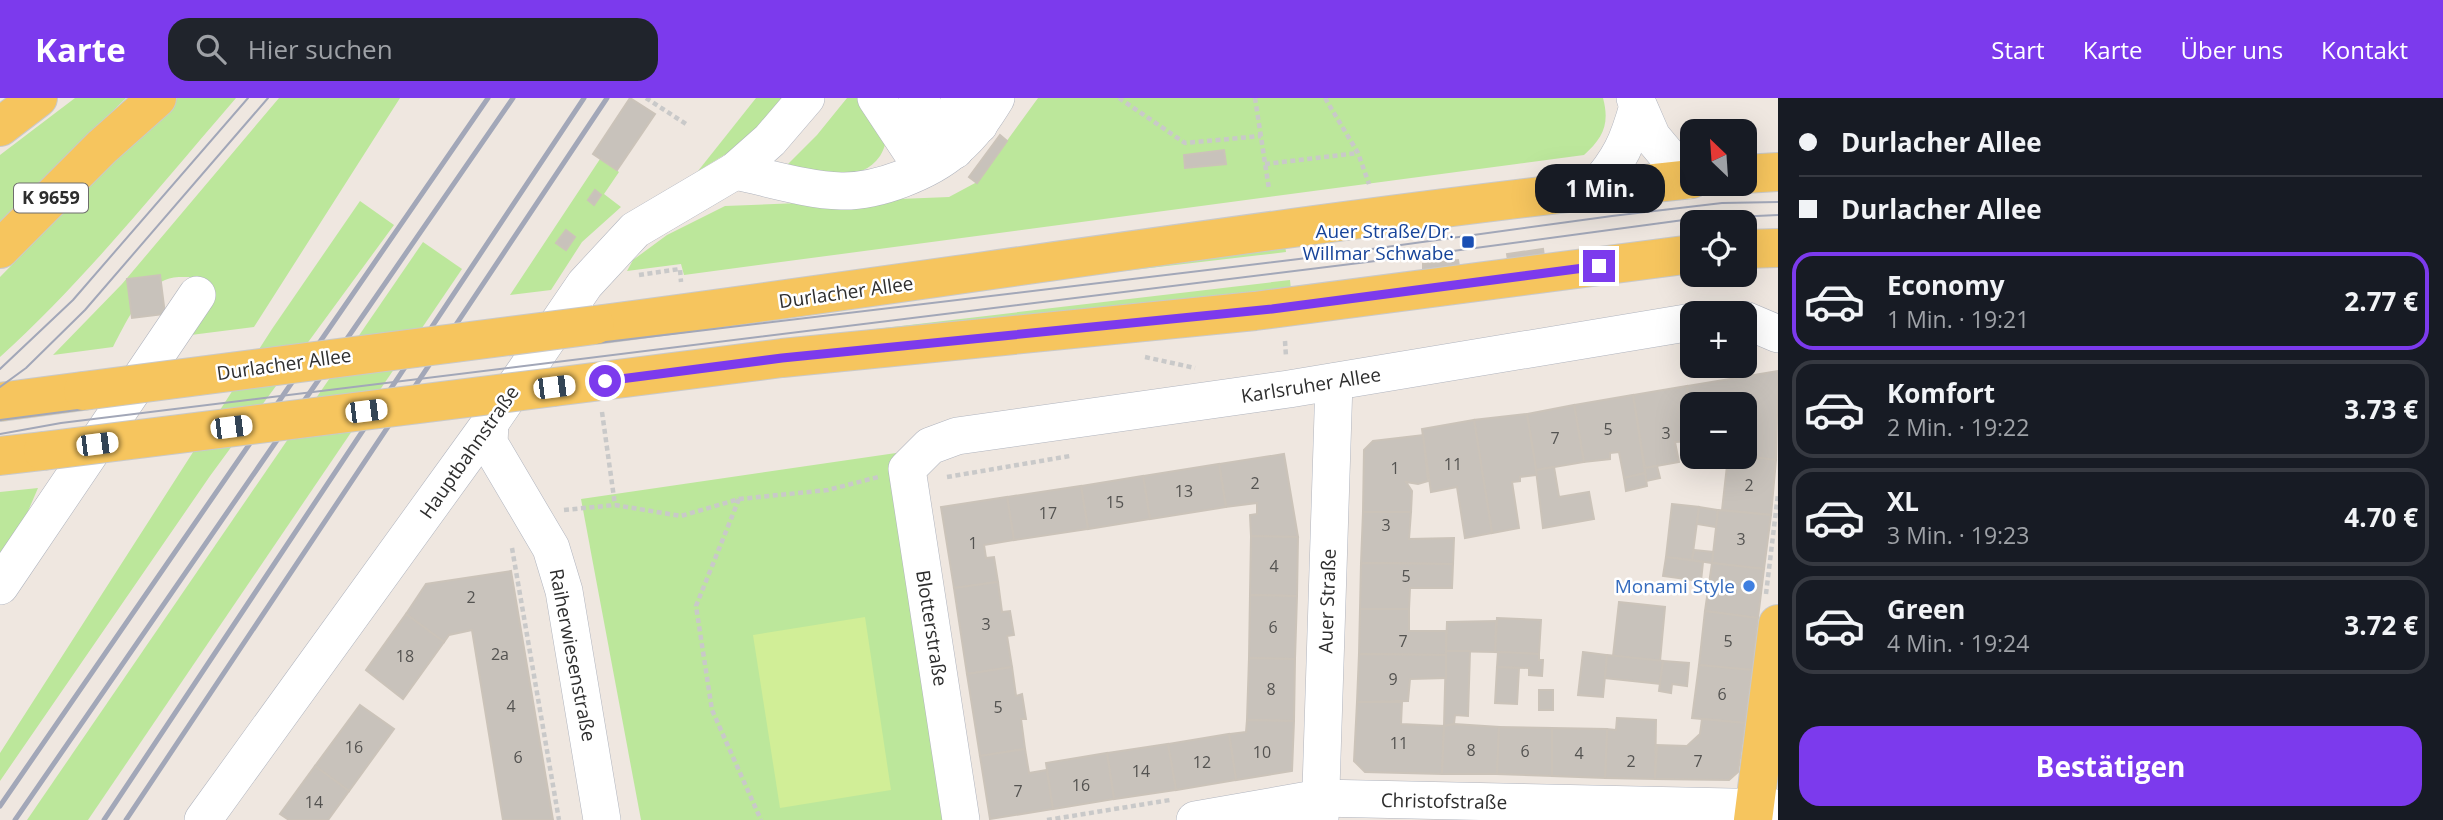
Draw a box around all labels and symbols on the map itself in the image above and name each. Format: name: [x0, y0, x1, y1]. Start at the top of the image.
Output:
north arrow: [1680, 119, 1757, 196]
callout: 1 Min.: [1534, 164, 1664, 214]
road number: K 9659: [14, 184, 88, 212]
place label: Auer Straße/Dr. Willmar Schwabe: [1302, 218, 1454, 266]
marker: Auer Straße/Dr. Willmar Schwabe: [1460, 234, 1476, 250]
route end: [1583, 250, 1615, 282]
street label: Durlacher Allee: [777, 270, 915, 314]
street label: Durlacher Allee: [215, 342, 353, 386]
street label: Karlsruher Allee: [1239, 361, 1383, 409]
route start: [589, 365, 621, 397]
car: [532, 374, 577, 400]
street label: Hauptbahnstraße: [413, 380, 525, 524]
car: [344, 398, 389, 424]
car: [209, 414, 254, 440]
house number: 5: [1603, 418, 1613, 440]
house number: 3: [1661, 422, 1671, 444]
house number: 7: [1550, 427, 1560, 449]
car: [75, 431, 120, 457]
house number: 11: [1444, 453, 1462, 475]
house number: 1: [1390, 457, 1400, 479]
house number: 2: [1250, 472, 1260, 494]
house number: 2: [1744, 474, 1754, 496]
house number: 13: [1175, 480, 1193, 502]
house number: 15: [1106, 491, 1124, 513]
house number: 17: [1039, 502, 1057, 524]
house number: 3: [1381, 514, 1391, 536]
house number: 3: [1736, 528, 1746, 550]
house number: 1: [968, 532, 978, 554]
street label: Auer Straße: [1312, 548, 1342, 654]
house number: 4: [1269, 555, 1279, 577]
house number: 5: [1401, 565, 1411, 587]
street label: Raiherwiesenstraße: [544, 566, 602, 744]
street label: Blotterstraße: [910, 568, 954, 688]
place label: Monami Style: [1615, 573, 1735, 599]
marker: Monami Style: [1741, 578, 1757, 594]
house number: 2: [466, 586, 476, 608]
house number: 3: [981, 613, 991, 635]
house number: 6: [1268, 616, 1278, 638]
house number: 7: [1398, 630, 1408, 652]
house number: 5: [1723, 630, 1733, 652]
house number: 2a: [491, 643, 509, 665]
house number: 18: [396, 645, 414, 667]
house number: 9: [1388, 668, 1398, 690]
house number: 8: [1266, 678, 1276, 700]
house number: 6: [1717, 683, 1727, 705]
house number: 4: [506, 695, 516, 717]
house number: 5: [993, 696, 1003, 718]
house number: 11: [1390, 732, 1408, 754]
house number: 16: [345, 736, 363, 758]
house number: 8: [1466, 739, 1476, 761]
house number: 6: [1520, 740, 1530, 762]
house number: 10: [1253, 741, 1271, 763]
house number: 4: [1574, 742, 1584, 764]
house number: 6: [513, 746, 523, 768]
house number: 2: [1626, 750, 1636, 772]
house number: 7: [1693, 750, 1703, 772]
house number: 12: [1193, 751, 1211, 773]
house number: 14: [1132, 760, 1150, 782]
house number: 16: [1072, 774, 1090, 796]
house number: 7: [1013, 780, 1023, 802]
street label: Christofstraße: [1381, 787, 1507, 815]
house number: 14: [305, 791, 323, 813]

